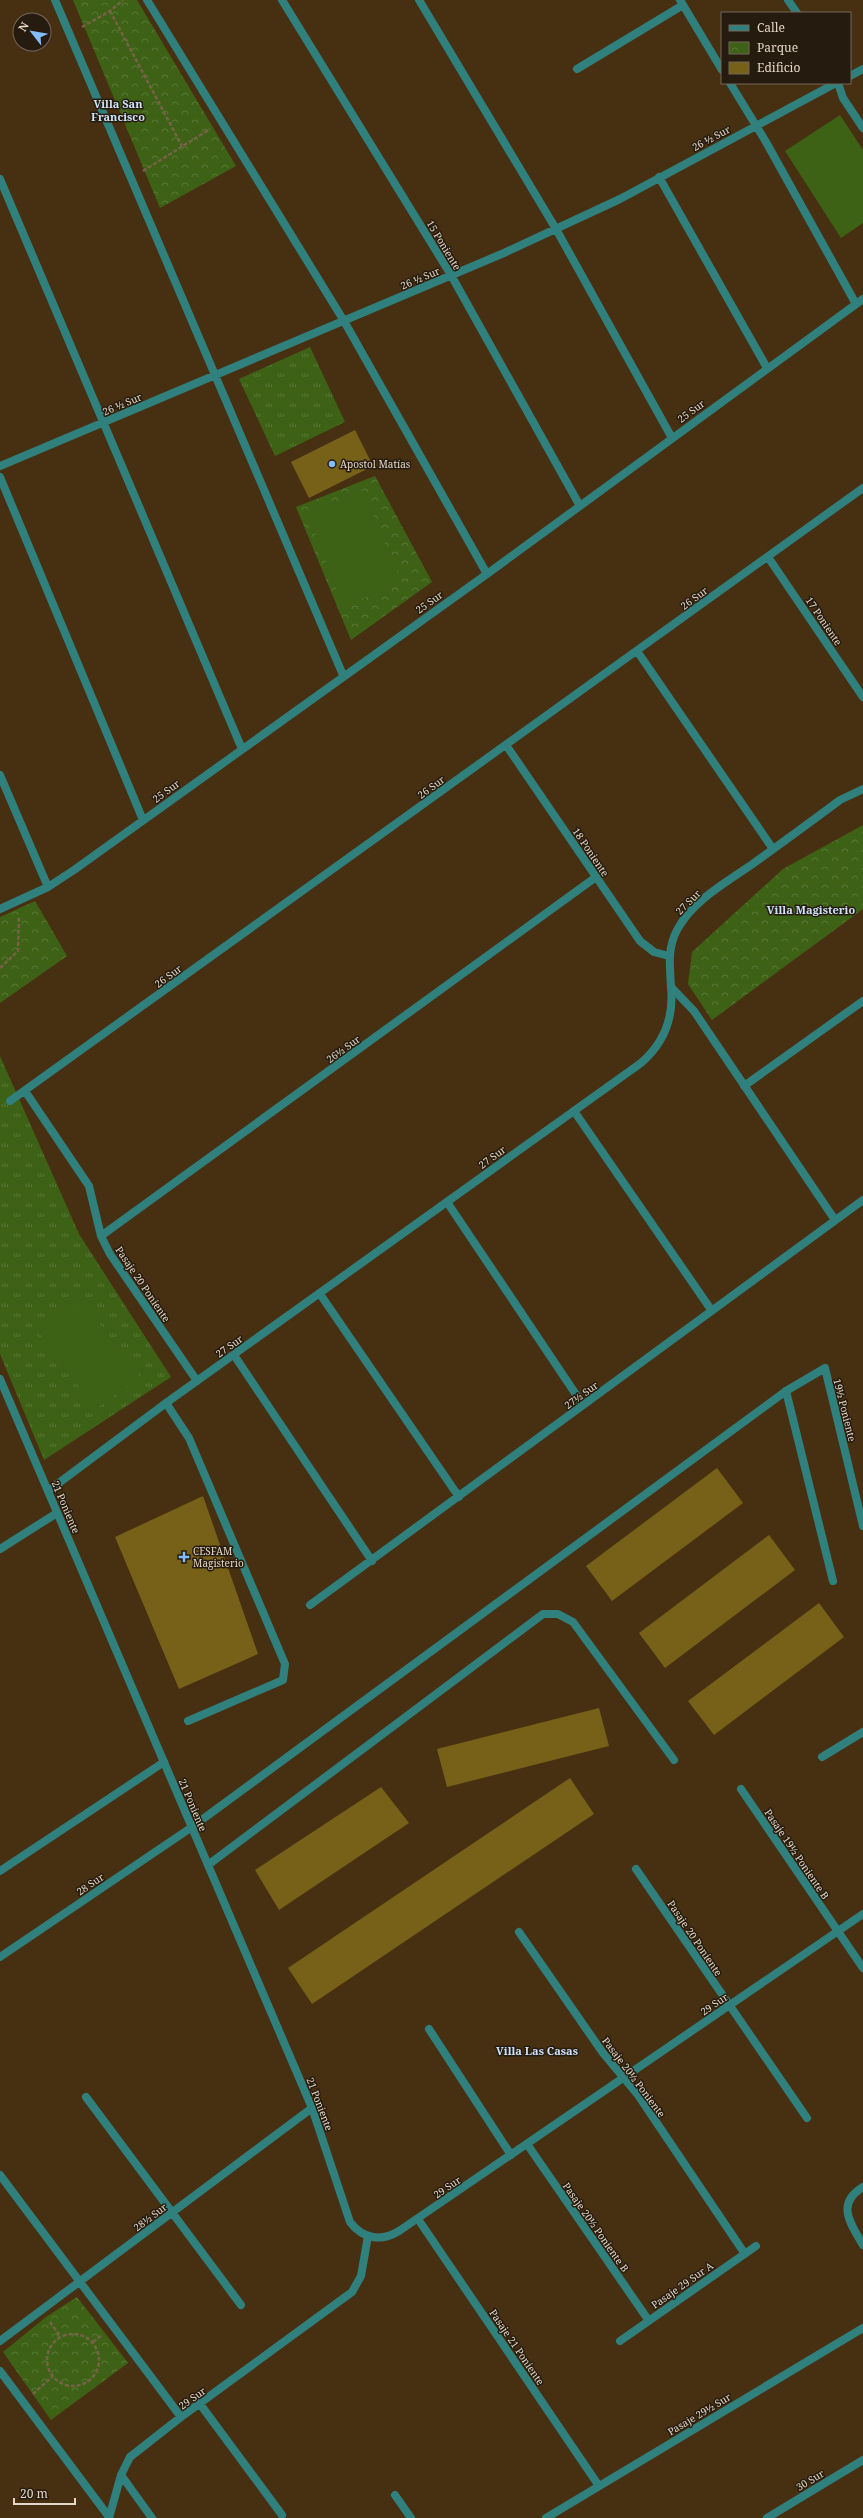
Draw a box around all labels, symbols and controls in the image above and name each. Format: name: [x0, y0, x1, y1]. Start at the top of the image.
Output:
north arrow: [12, 12, 52, 52]
legend: [721, 12, 851, 84]
text: N: [14, 19, 32, 34]
text: Calle: [757, 19, 785, 36]
text: Parque: [757, 39, 798, 56]
text: Edificio: [757, 59, 800, 76]
district label: Villa San Francisco: [91, 96, 145, 124]
street label: 26 ½ Sur: [689, 122, 733, 154]
street label: 15 Poniente: [424, 217, 464, 273]
street label: 26 ½ Sur: [398, 263, 442, 293]
street label: 26 ½ Sur: [100, 389, 144, 419]
street label: 25 Sur: [675, 396, 708, 426]
place label: Apostol Matías: [340, 457, 411, 471]
marker: Apostol Matías: [327, 459, 337, 469]
street label: 26 Sur: [678, 583, 711, 613]
street label: 25 Sur: [413, 587, 446, 616]
street label: 17 Poniente: [803, 594, 845, 648]
street label: 26 Sur: [415, 772, 448, 802]
street label: 25 Sur: [150, 776, 183, 806]
street label: 18 Poniente: [570, 825, 612, 879]
street label: 27 Sur: [672, 886, 704, 918]
district label: Villa Magisterio: [767, 902, 855, 917]
street label: 26 Sur: [152, 961, 185, 991]
street label: 26½ Sur: [323, 1032, 363, 1066]
street label: 27 Sur: [476, 1142, 509, 1172]
street label: Pasaje 20 Poniente: [112, 1243, 174, 1325]
street label: 27 Sur: [213, 1331, 246, 1360]
street label: 19½ Poniente: [830, 1377, 860, 1443]
street label: 27½ Sur: [561, 1378, 601, 1412]
street label: 21 Poniente: [49, 1479, 83, 1535]
place label: CESFAM Magisterio: [193, 1544, 244, 1570]
marker: CESFAM Magisterio: [178, 1551, 190, 1563]
street label: 21 Poniente: [176, 1777, 210, 1833]
street label: Pasaje 19½ Poniente B: [761, 1806, 833, 1902]
street label: 28 Sur: [74, 1870, 107, 1898]
street label: Pasaje 20 Poniente: [664, 1897, 726, 1979]
street label: 29 Sur: [698, 1990, 731, 2018]
street label: Pasaje 20½ Poniente: [599, 2034, 669, 2120]
district label: Villa Las Casas: [496, 2043, 578, 2058]
street label: 21 Poniente: [303, 2075, 337, 2133]
street label: 29 Sur: [431, 2173, 464, 2201]
street label: Pasaje 20½ Poniente B: [560, 2179, 632, 2275]
street label: 28½ Sur: [130, 2200, 170, 2234]
street label: Pasaje 29 Sur A: [648, 2258, 717, 2312]
street label: Pasaje 21 Poniente: [486, 2306, 548, 2388]
street label: 29 Sur: [176, 2383, 209, 2412]
street label: Pasaje 29½ Sur: [665, 2389, 733, 2438]
street label: 30 Sur: [793, 2466, 827, 2494]
scale bar: [14, 2480, 75, 2506]
text: 20 m: [20, 2485, 48, 2502]

